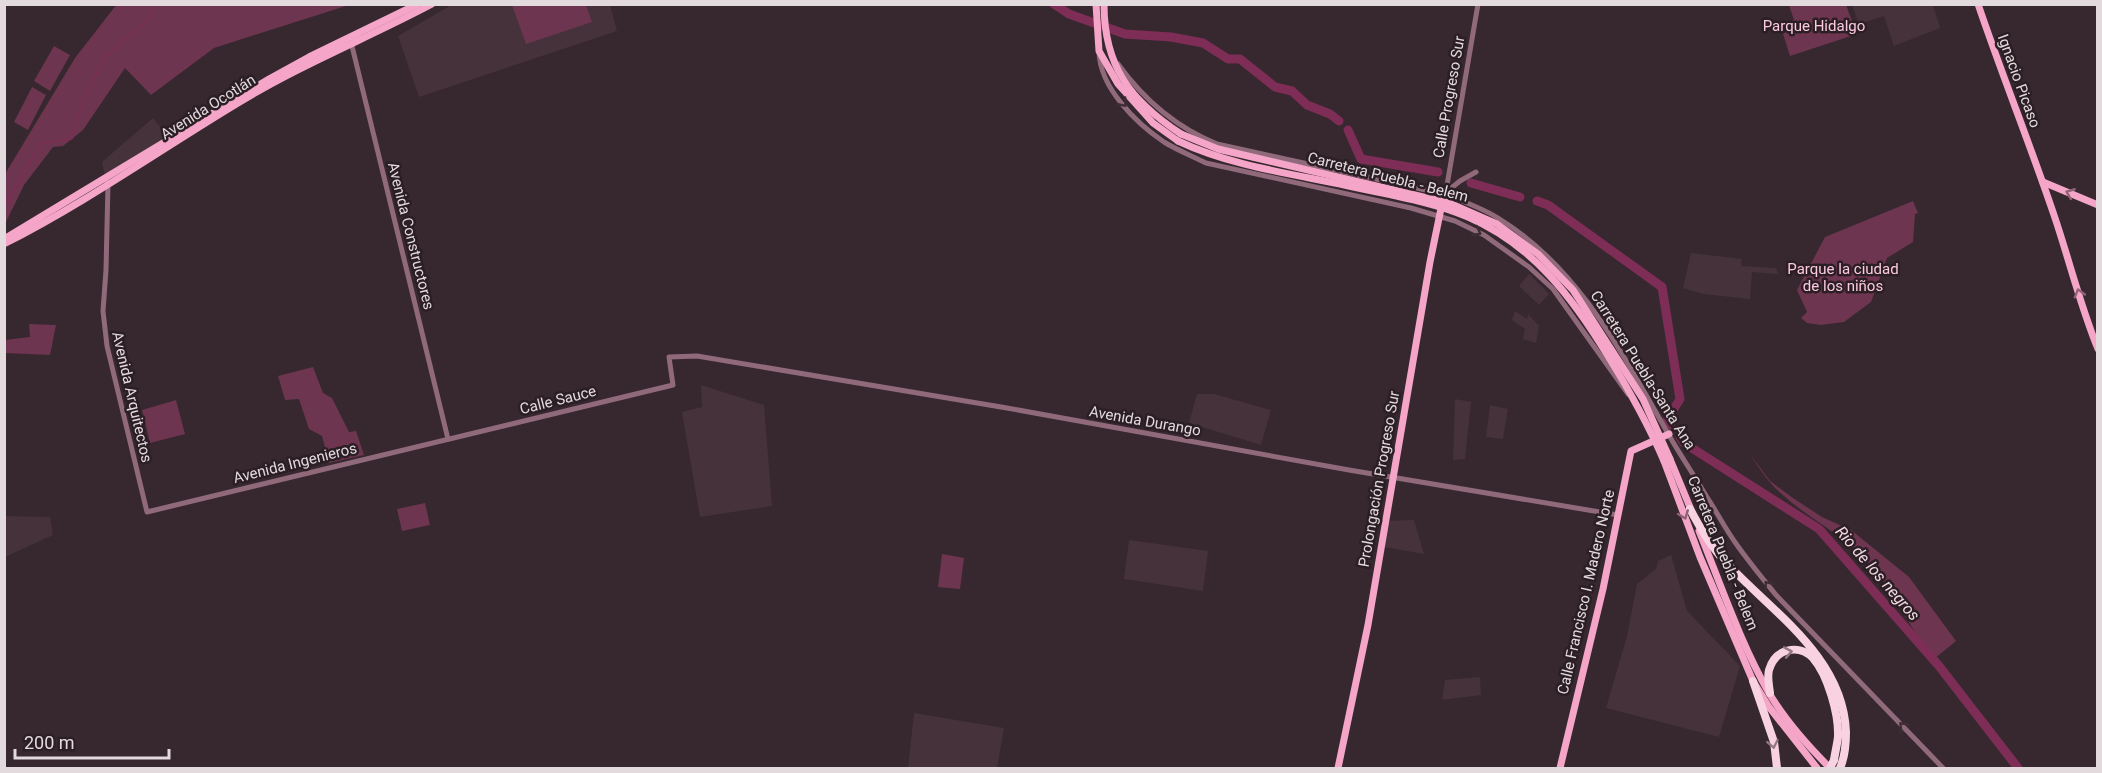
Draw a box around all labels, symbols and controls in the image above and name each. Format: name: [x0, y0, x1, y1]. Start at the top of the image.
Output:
park label: Parque Hidalgo: [1763, 17, 1865, 35]
street label: Ignacio Picaso: [1994, 32, 2044, 130]
street label: Calle Progreso Sur: [1429, 35, 1469, 159]
street label: Avenida Ocotlán: [157, 71, 259, 143]
one-way arrow: [1115, 96, 1126, 107]
street label: Carretera Puebla - Belem: [1306, 148, 1470, 206]
street label: Avenida Constructores: [384, 160, 438, 312]
one-way arrow: [2065, 188, 2076, 200]
one-way arrow: [1470, 224, 1481, 236]
park label: Parque la ciudad de los niños: [1787, 260, 1899, 295]
street label: Carretera Puebla-Santa Ana: [1587, 287, 1699, 453]
one-way arrow: [2074, 289, 2086, 299]
street label: Avenida Arquitectos: [108, 330, 156, 464]
street label: Calle Sauce: [518, 382, 598, 418]
street label: Prolongación Progreso Sur: [1355, 389, 1403, 569]
street label: Avenida Durango: [1088, 402, 1202, 440]
street label: Avenida Ingenieros: [231, 439, 359, 487]
street label: Carretera Puebla - Belem: [1684, 473, 1762, 633]
street label: Calle Francisco I. Madero Norte: [1554, 488, 1618, 696]
one-way arrow: [1677, 509, 1689, 520]
water label: Rio de los negros: [1831, 522, 1924, 624]
one-way arrow: [1765, 581, 1776, 592]
one-way arrow: [1783, 646, 1793, 659]
scale bar: [15, 722, 170, 760]
one-way arrow: [1899, 723, 1910, 734]
text: 200 m: [24, 732, 75, 753]
one-way arrow: [1766, 739, 1779, 749]

